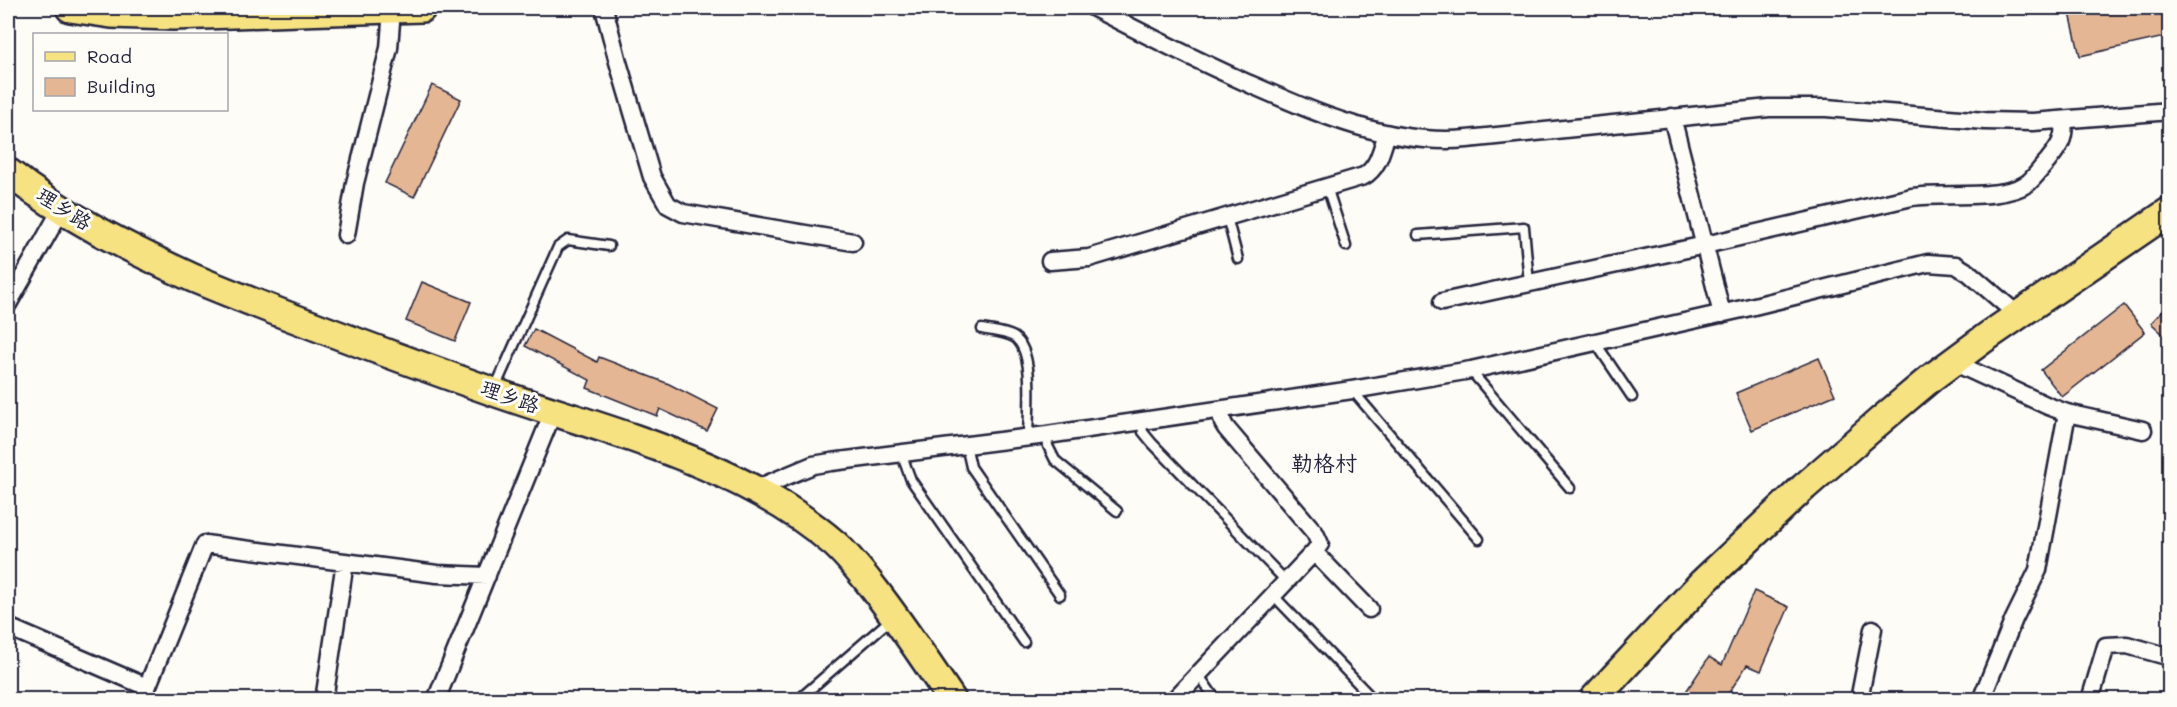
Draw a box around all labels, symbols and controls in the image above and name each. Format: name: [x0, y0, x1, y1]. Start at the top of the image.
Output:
legend: [33, 33, 228, 111]
text: Road: [87, 44, 132, 68]
text: Building: [87, 74, 155, 98]
street label: 理乡路: [32, 181, 98, 236]
street label: 理乡路: [478, 374, 544, 418]
district label: 勒格村: [1291, 448, 1357, 477]

